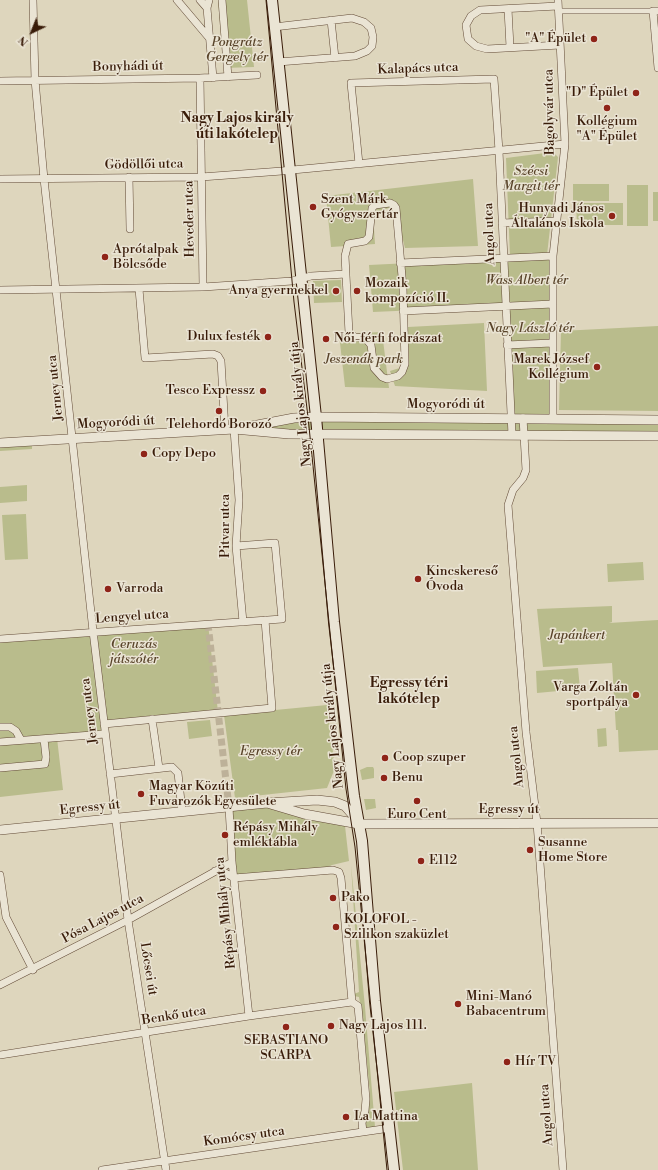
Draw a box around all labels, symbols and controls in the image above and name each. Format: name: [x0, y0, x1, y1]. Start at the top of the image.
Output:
north arrow: [12, 12, 52, 52]
place label: "A" Épület: [525, 31, 586, 47]
text: N: [16, 33, 32, 49]
marker: "A" Épület: [589, 34, 599, 44]
park label: Pongrátz Gergely tér: [206, 35, 268, 66]
street label: Bonyhádi út: [92, 59, 164, 75]
street label: Kalapács utca: [377, 60, 459, 78]
street label: Bagolyvár utca: [541, 69, 559, 155]
place label: "D" Épület: [566, 85, 628, 101]
marker: "D" Épület: [631, 88, 641, 98]
marker: Kollégium "A" Épület: [602, 103, 612, 113]
district label: Nagy Lajos király úti lakótelep: [181, 111, 293, 144]
place label: Kollégium "A" Épület: [577, 114, 637, 145]
street label: Gödöllői utca: [105, 157, 183, 173]
park label: Szécsi Margit tér: [502, 164, 560, 195]
street label: Heveder utca: [182, 180, 198, 258]
place label: Szent Márk Gyógyszertár: [321, 192, 398, 223]
place label: Hunyadi János Általános Iskola: [511, 201, 604, 232]
marker: Szent Márk Gyógyszertár: [308, 202, 318, 212]
street label: Angol utca: [481, 203, 499, 265]
marker: Hunyadi János Általános Iskola: [607, 211, 617, 221]
place label: Aprótalpak Bölcsőde: [113, 242, 178, 273]
marker: Aprótalpak Bölcsőde: [100, 252, 110, 262]
park label: Wass Albert tér: [486, 273, 568, 289]
place label: Mozaik kompozíció II.: [365, 276, 449, 307]
place label: Anya gyermekkel: [229, 283, 328, 299]
marker: Anya gyermekkel: [331, 286, 341, 296]
marker: Mozaik kompozíció II.: [352, 286, 362, 296]
park label: Nagy László tér: [486, 321, 574, 337]
place label: Dulux festék: [187, 329, 260, 345]
place label: Női-férfi fodrászat: [334, 331, 442, 347]
marker: Dulux festék: [263, 332, 273, 342]
marker: Női-férfi fodrászat: [321, 334, 331, 344]
street label: Nagy Lajos király útja: [287, 341, 315, 467]
park label: Jeszenák park: [325, 352, 403, 368]
place label: Marek József Kollégium: [513, 352, 589, 383]
street label: Jerney utca: [45, 354, 67, 422]
marker: Marek József Kollégium: [592, 362, 602, 372]
place label: Tesco Expressz: [165, 383, 255, 399]
marker: Tesco Expressz: [258, 386, 268, 396]
street label: Mogyoródi út: [407, 397, 485, 413]
marker: Telehordó Borozó: [214, 406, 224, 416]
street label: Mogyoródi út: [77, 413, 155, 433]
place label: Telehordó Borozó: [166, 417, 272, 433]
place label: Copy Depo: [152, 446, 216, 462]
marker: Copy Depo: [139, 449, 149, 459]
street label: Pitvar utca: [218, 494, 234, 558]
place label: Kincskereső Óvoda: [426, 564, 498, 595]
marker: Kincskereső Óvoda: [413, 574, 423, 584]
place label: Varroda: [116, 581, 163, 597]
marker: Varroda: [103, 584, 113, 594]
street label: Lengyel utca: [95, 607, 169, 627]
park label: Japánkert: [549, 628, 605, 644]
park label: Ceruzás játszótér: [110, 637, 158, 668]
street label: Nagy Lajos király útja: [319, 663, 347, 789]
district label: Egressy téri lakótelep: [370, 676, 448, 708]
street label: Jerney utca: [78, 677, 102, 745]
place label: Varga Zoltán sportpálya: [553, 680, 628, 711]
marker: Varga Zoltán sportpálya: [631, 690, 641, 700]
street label: Angol utca: [506, 725, 528, 789]
park label: Egressy tér: [240, 744, 302, 760]
place label: Coop szuper: [393, 750, 466, 766]
marker: Coop szuper: [380, 753, 390, 763]
place label: Benu: [392, 770, 423, 786]
marker: Benu: [379, 773, 389, 783]
place label: Magyar Közúti Fuvarozók Egyesülete: [149, 779, 277, 810]
marker: Magyar Közúti Fuvarozók Egyesülete: [136, 789, 146, 799]
marker: Euro Cent: [412, 796, 422, 806]
street label: Egressy út: [59, 797, 121, 819]
street label: Egressy út: [479, 802, 539, 818]
place label: Euro Cent: [387, 807, 447, 823]
place label: Répásy Mihály emléktábla: [233, 820, 318, 851]
marker: Répásy Mihály emléktábla: [220, 830, 230, 840]
place label: Susanne Home Store: [538, 835, 608, 866]
marker: Susanne Home Store: [525, 845, 535, 855]
place label: E112: [429, 853, 457, 869]
street label: Répásy Mihály utca: [212, 856, 240, 970]
marker: E112: [416, 856, 426, 866]
place label: Pako: [341, 890, 370, 906]
street label: Pósa Lajos utca: [59, 891, 147, 947]
marker: Pako: [328, 893, 338, 903]
place label: KOLOFOL - Szilikon szaküzlet: [344, 912, 449, 943]
marker: KOLOFOL - Szilikon szaküzlet: [331, 922, 341, 932]
street label: Lőcsei út: [136, 941, 160, 997]
place label: Mini-Manó Babacentrum: [466, 989, 546, 1020]
marker: Mini-Manó Babacentrum: [453, 999, 463, 1009]
street label: Benkő utca: [141, 1003, 207, 1029]
place label: Nagy Lajos 111.: [339, 1018, 427, 1034]
marker: Nagy Lajos 111.: [326, 1021, 336, 1031]
marker: SEBASTIANO SCARPA: [281, 1022, 291, 1032]
place label: SEBASTIANO SCARPA: [244, 1033, 328, 1064]
place label: Hír TV: [515, 1054, 556, 1070]
marker: Hír TV: [502, 1057, 512, 1067]
street label: Angol utca: [537, 1083, 557, 1147]
place label: La Mattina: [354, 1109, 418, 1125]
marker: La Mattina: [341, 1112, 351, 1122]
street label: Komócsy utca: [202, 1124, 286, 1150]

